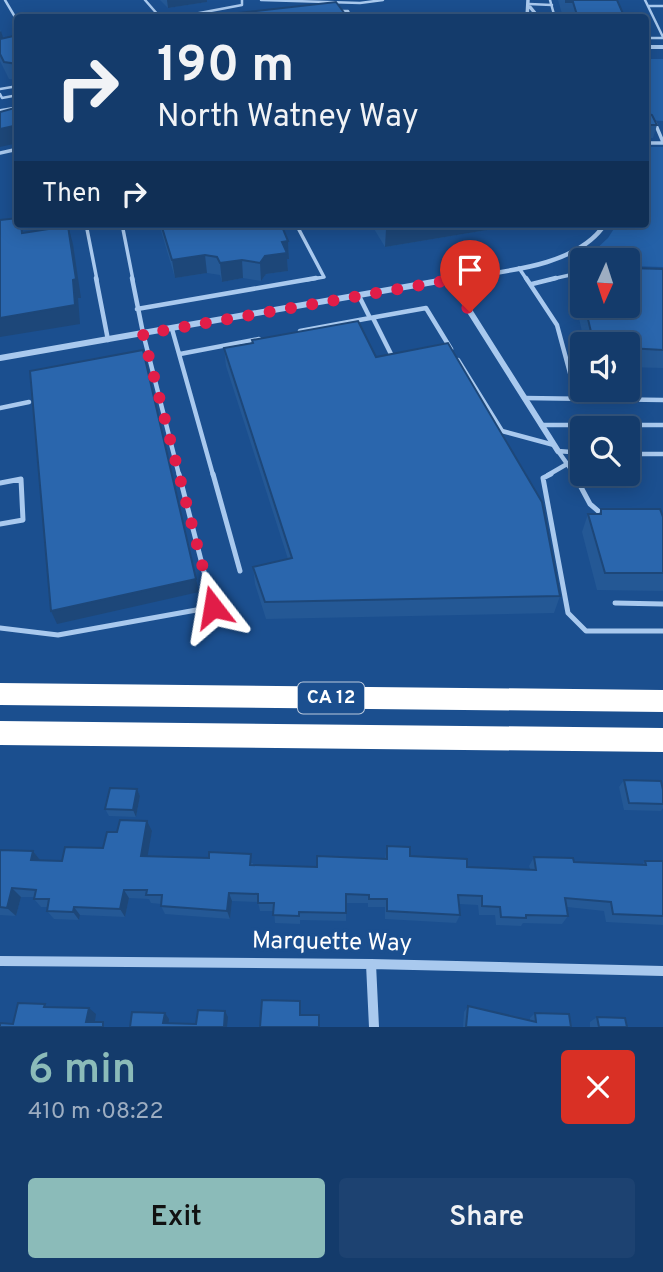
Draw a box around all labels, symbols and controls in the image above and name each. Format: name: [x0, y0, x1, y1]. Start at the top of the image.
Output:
text: 190 m: [157, 37, 294, 99]
icon: right: [42, 42, 133, 133]
text: North Watney Way: [157, 98, 419, 138]
icon: right: [115, 175, 153, 213]
text: Then: [42, 178, 101, 211]
pin: [440, 240, 500, 312]
north arrow: [570, 248, 640, 318]
map controls: [570, 248, 640, 486]
icon: arrive: [451, 251, 489, 289]
button: sound: [570, 332, 640, 402]
button: search: [570, 416, 640, 486]
position arrow: [176, 570, 250, 644]
road number: CA 12: [298, 682, 364, 713]
street label: Marquette Way: [252, 927, 412, 959]
text: 6 min: [28, 1045, 136, 1098]
button: close: [561, 1050, 635, 1124]
text: 410 m · 08:22: [28, 1098, 163, 1127]
button: Exit: [28, 1178, 325, 1258]
button: Share: [339, 1178, 635, 1258]

